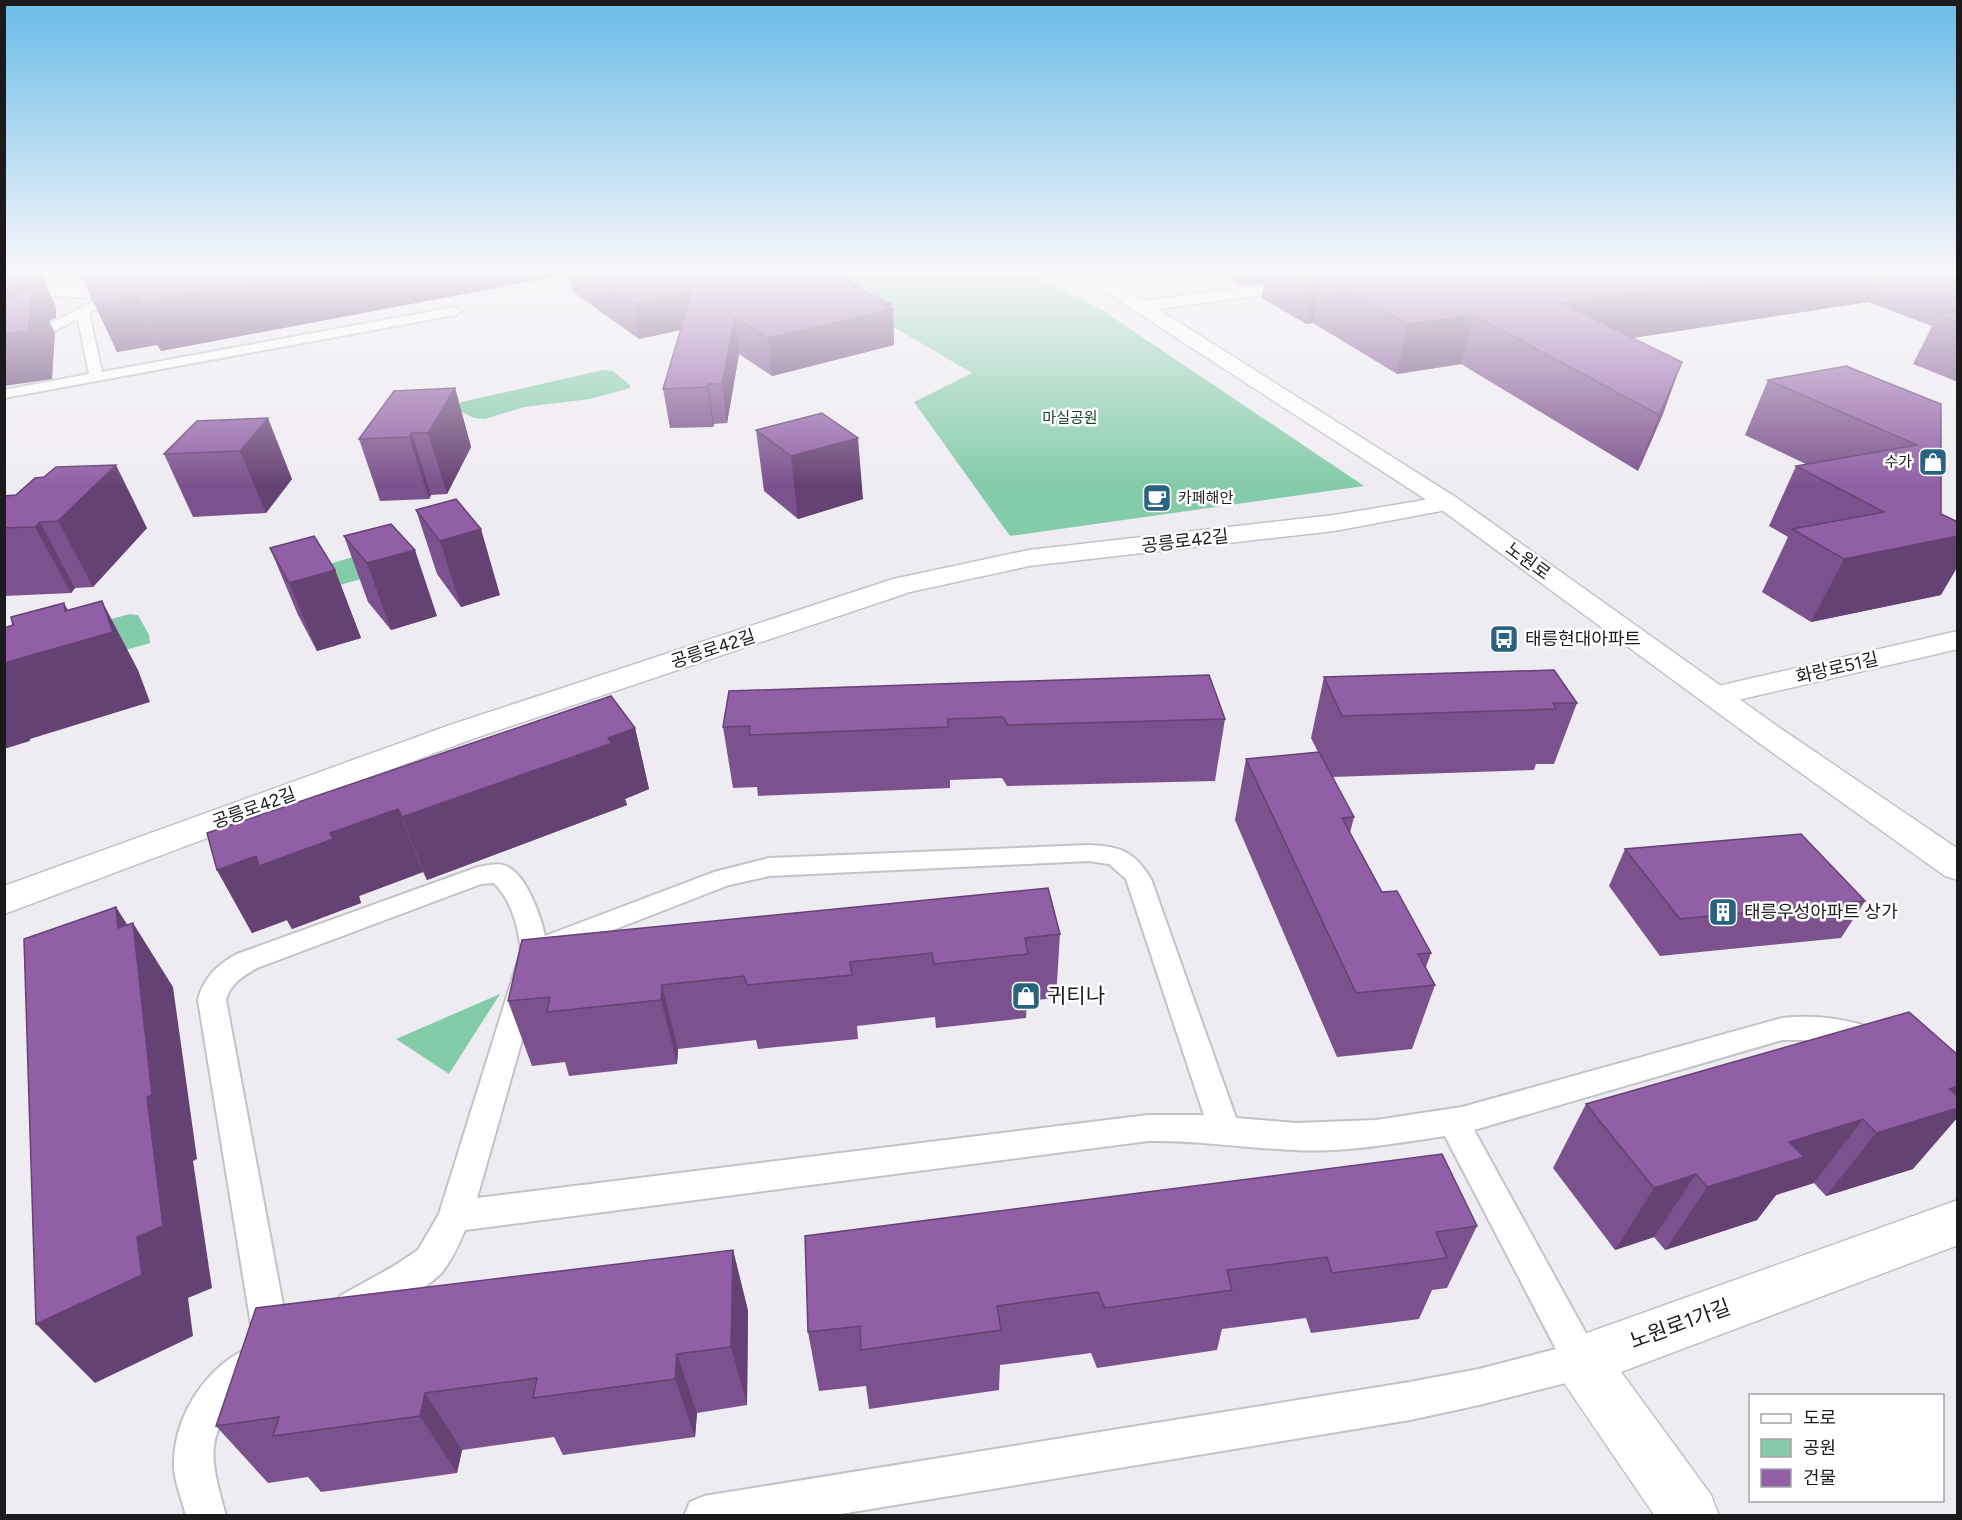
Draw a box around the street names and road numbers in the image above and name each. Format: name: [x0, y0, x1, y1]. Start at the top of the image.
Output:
street label: 공릉로42길: [1140, 525, 1230, 557]
street label: 노원로: [1501, 537, 1555, 585]
street label: 공릉로42길: [668, 625, 758, 673]
street label: 화랑로51길: [1794, 648, 1880, 688]
street label: 공릉로42길: [209, 783, 299, 833]
street label: 노원로1가길: [1626, 1294, 1734, 1353]

